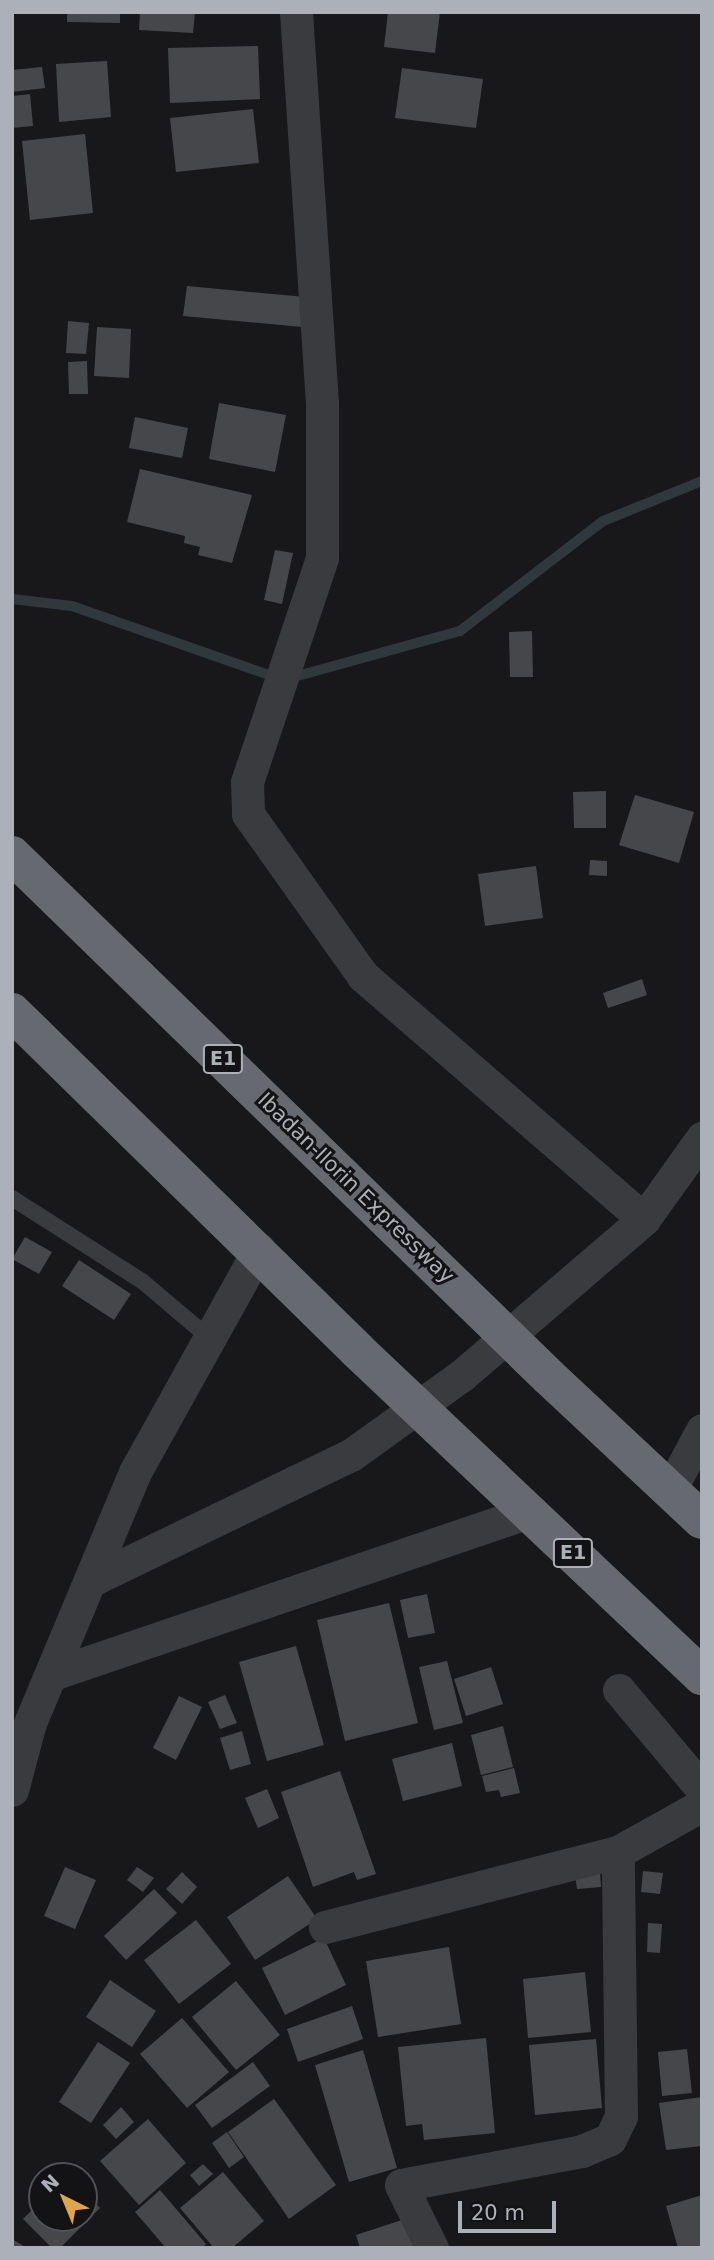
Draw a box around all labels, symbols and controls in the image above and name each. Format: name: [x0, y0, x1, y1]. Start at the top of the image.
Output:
road number: E1: [202, 1044, 244, 1074]
street label: Ibadan-Ilorin Expressway: [253, 1087, 459, 1289]
road number: E1: [552, 1538, 594, 1568]
north arrow: [28, 2162, 98, 2232]
text: N: [37, 2170, 63, 2197]
scale bar: [462, 2186, 560, 2230]
text: 20 m: [471, 2201, 525, 2225]

